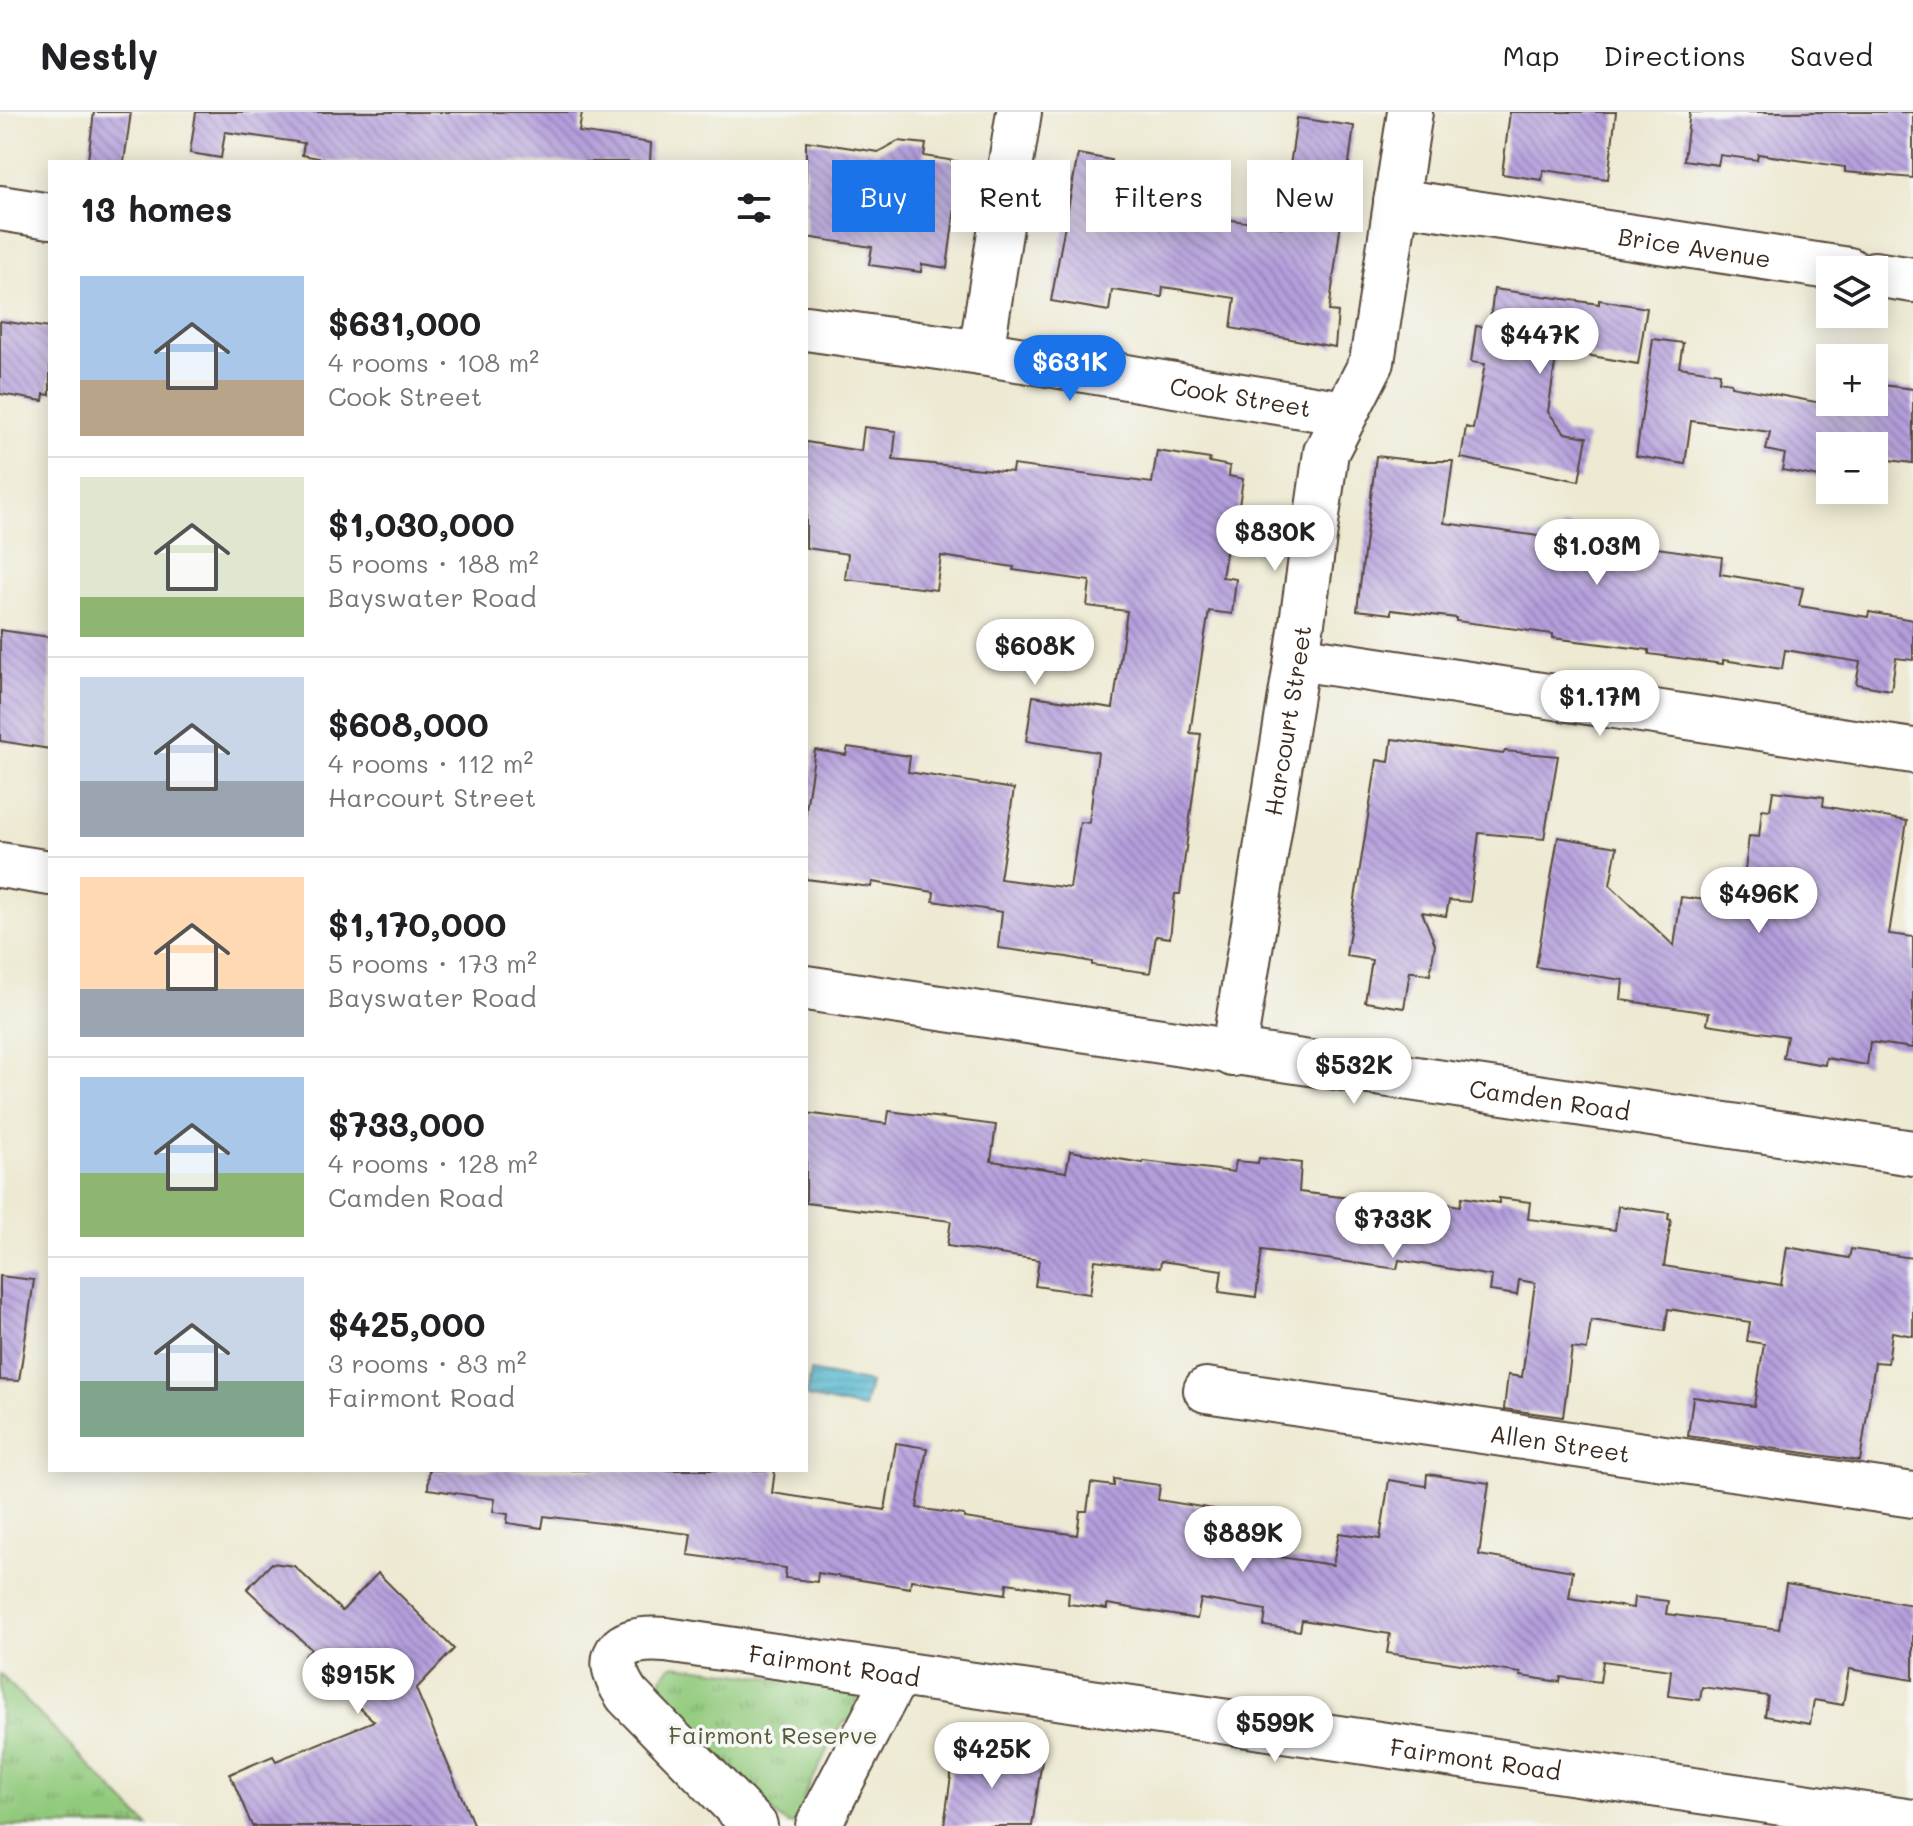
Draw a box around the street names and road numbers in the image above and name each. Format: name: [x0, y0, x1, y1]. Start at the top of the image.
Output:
street label: Brice Avenue: [1616, 220, 1773, 273]
street label: Cook Street: [1168, 369, 1314, 423]
street label: Harcourt Street: [1256, 623, 1317, 818]
street label: Camden Road: [1467, 1072, 1632, 1126]
street label: Allen Street: [1488, 1417, 1632, 1468]
street label: Fairmont Road: [747, 1637, 922, 1692]
street label: Fairmont Road: [1388, 1730, 1563, 1786]

